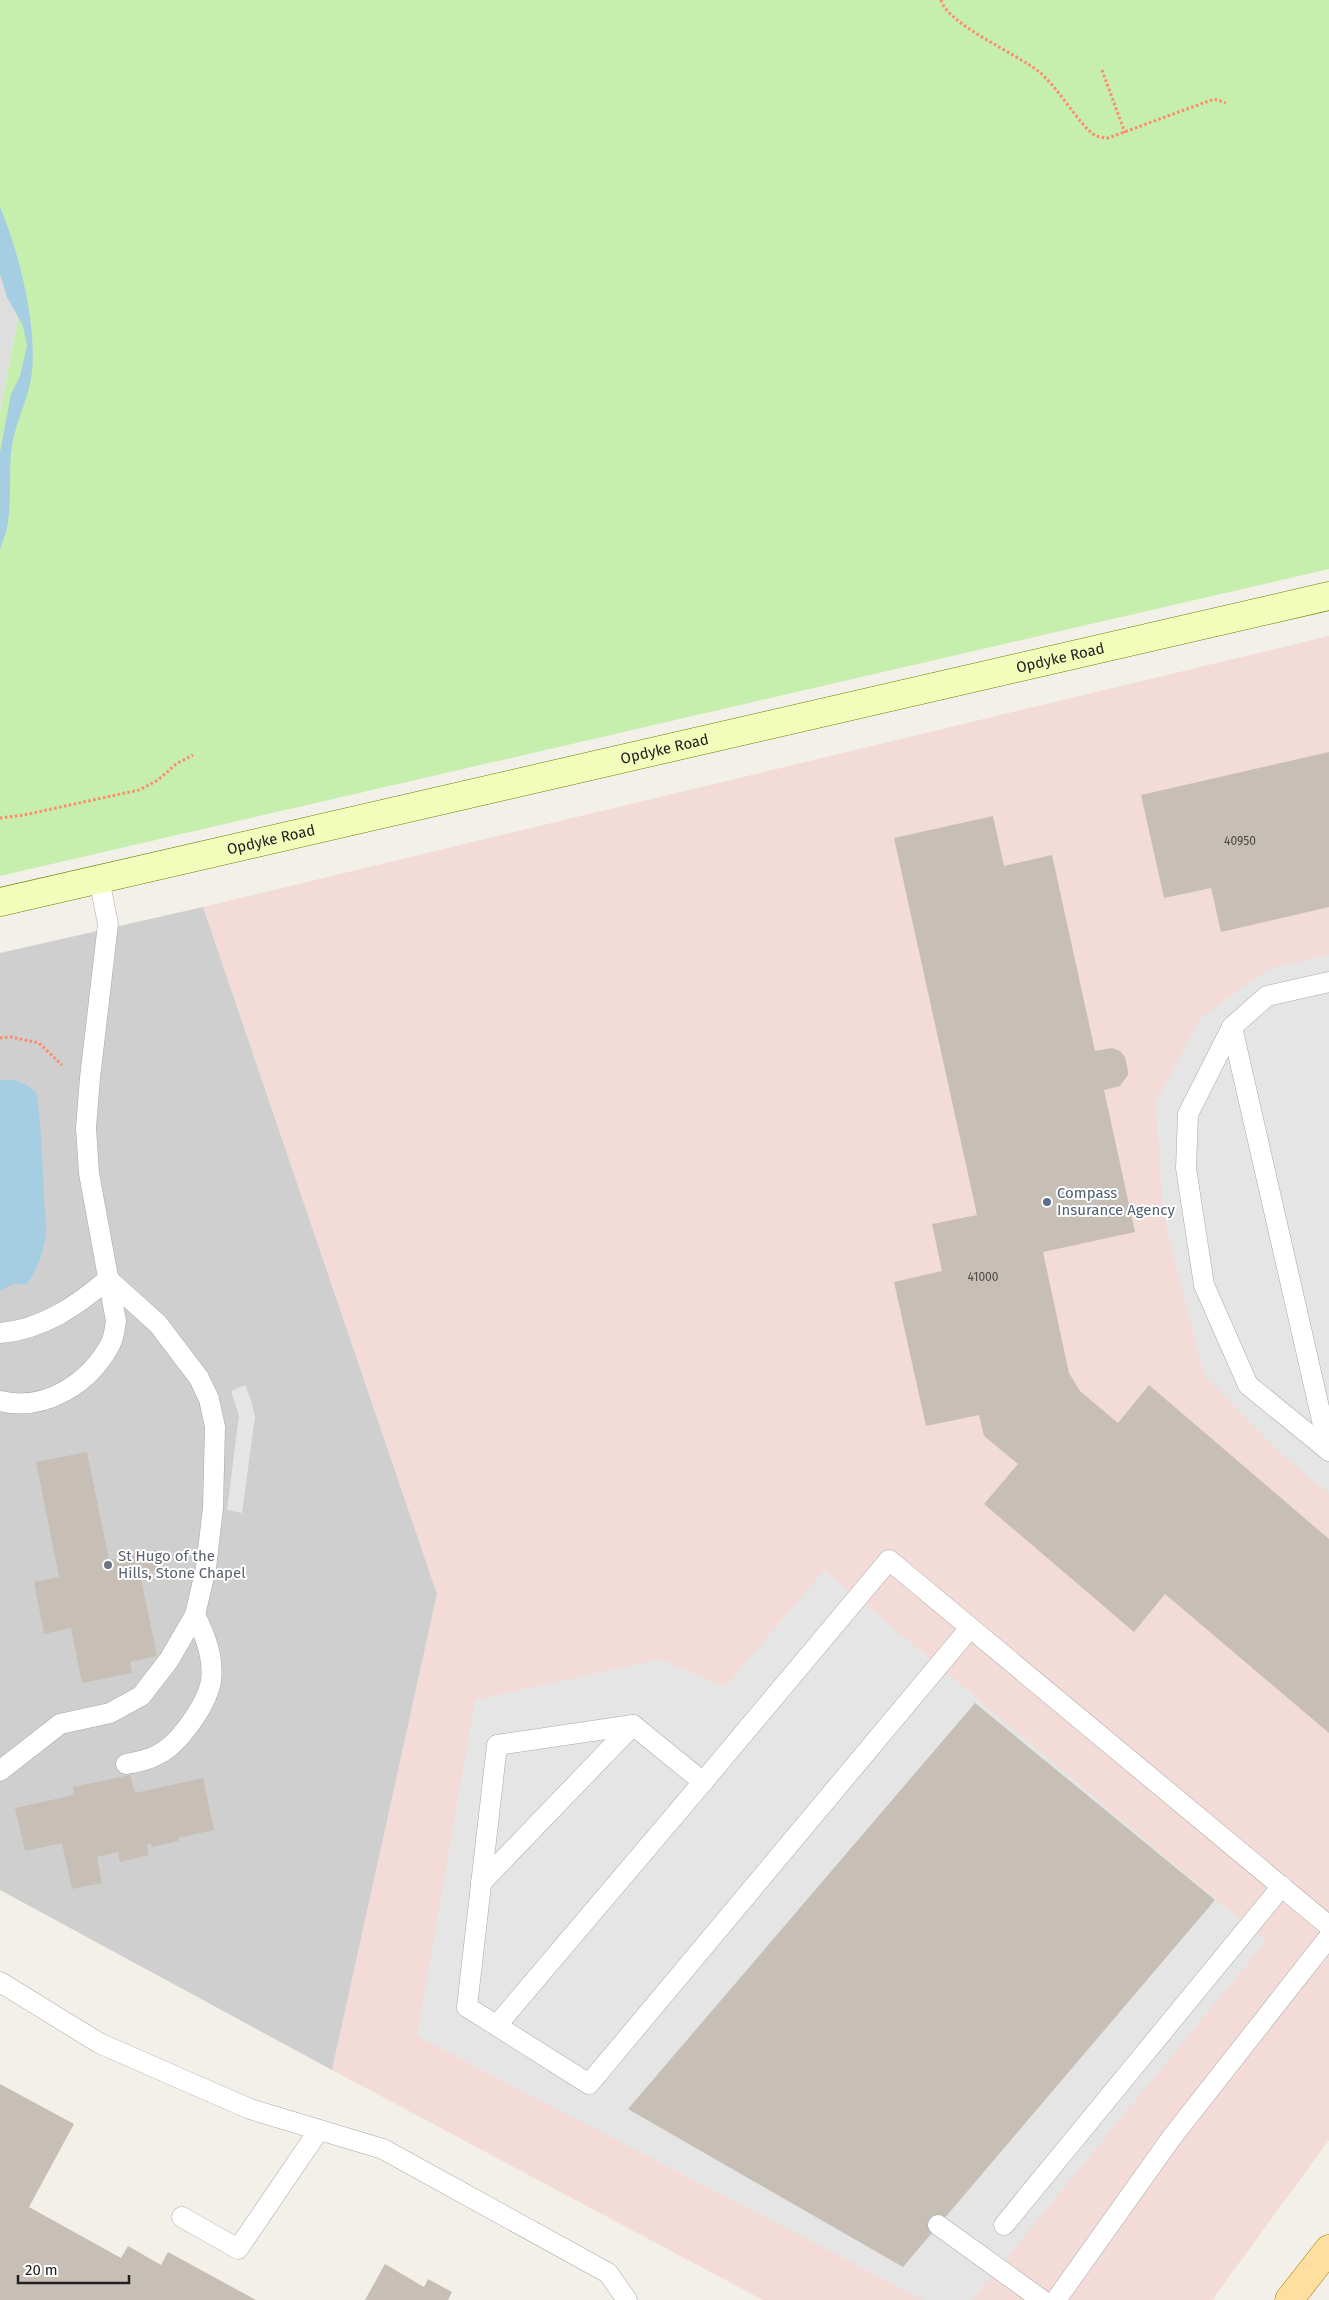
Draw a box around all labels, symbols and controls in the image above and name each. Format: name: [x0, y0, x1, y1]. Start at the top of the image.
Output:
street label: Opdyke Road: [1014, 639, 1106, 677]
street label: Opdyke Road: [619, 730, 711, 768]
street label: Opdyke Road: [225, 821, 317, 858]
house number: 40950: [1224, 834, 1256, 848]
place label: Compass Insurance Agency: [1057, 1184, 1175, 1219]
marker: Compass Insurance Agency: [1041, 1196, 1053, 1208]
house number: 41000: [968, 1270, 999, 1284]
place label: St Hugo of the Hills, Stone Chapel: [118, 1547, 246, 1582]
marker: St Hugo of the Hills, Stone Chapel: [102, 1559, 114, 1571]
scale bar: [18, 2252, 129, 2284]
text: 20 m: [25, 2261, 58, 2279]

